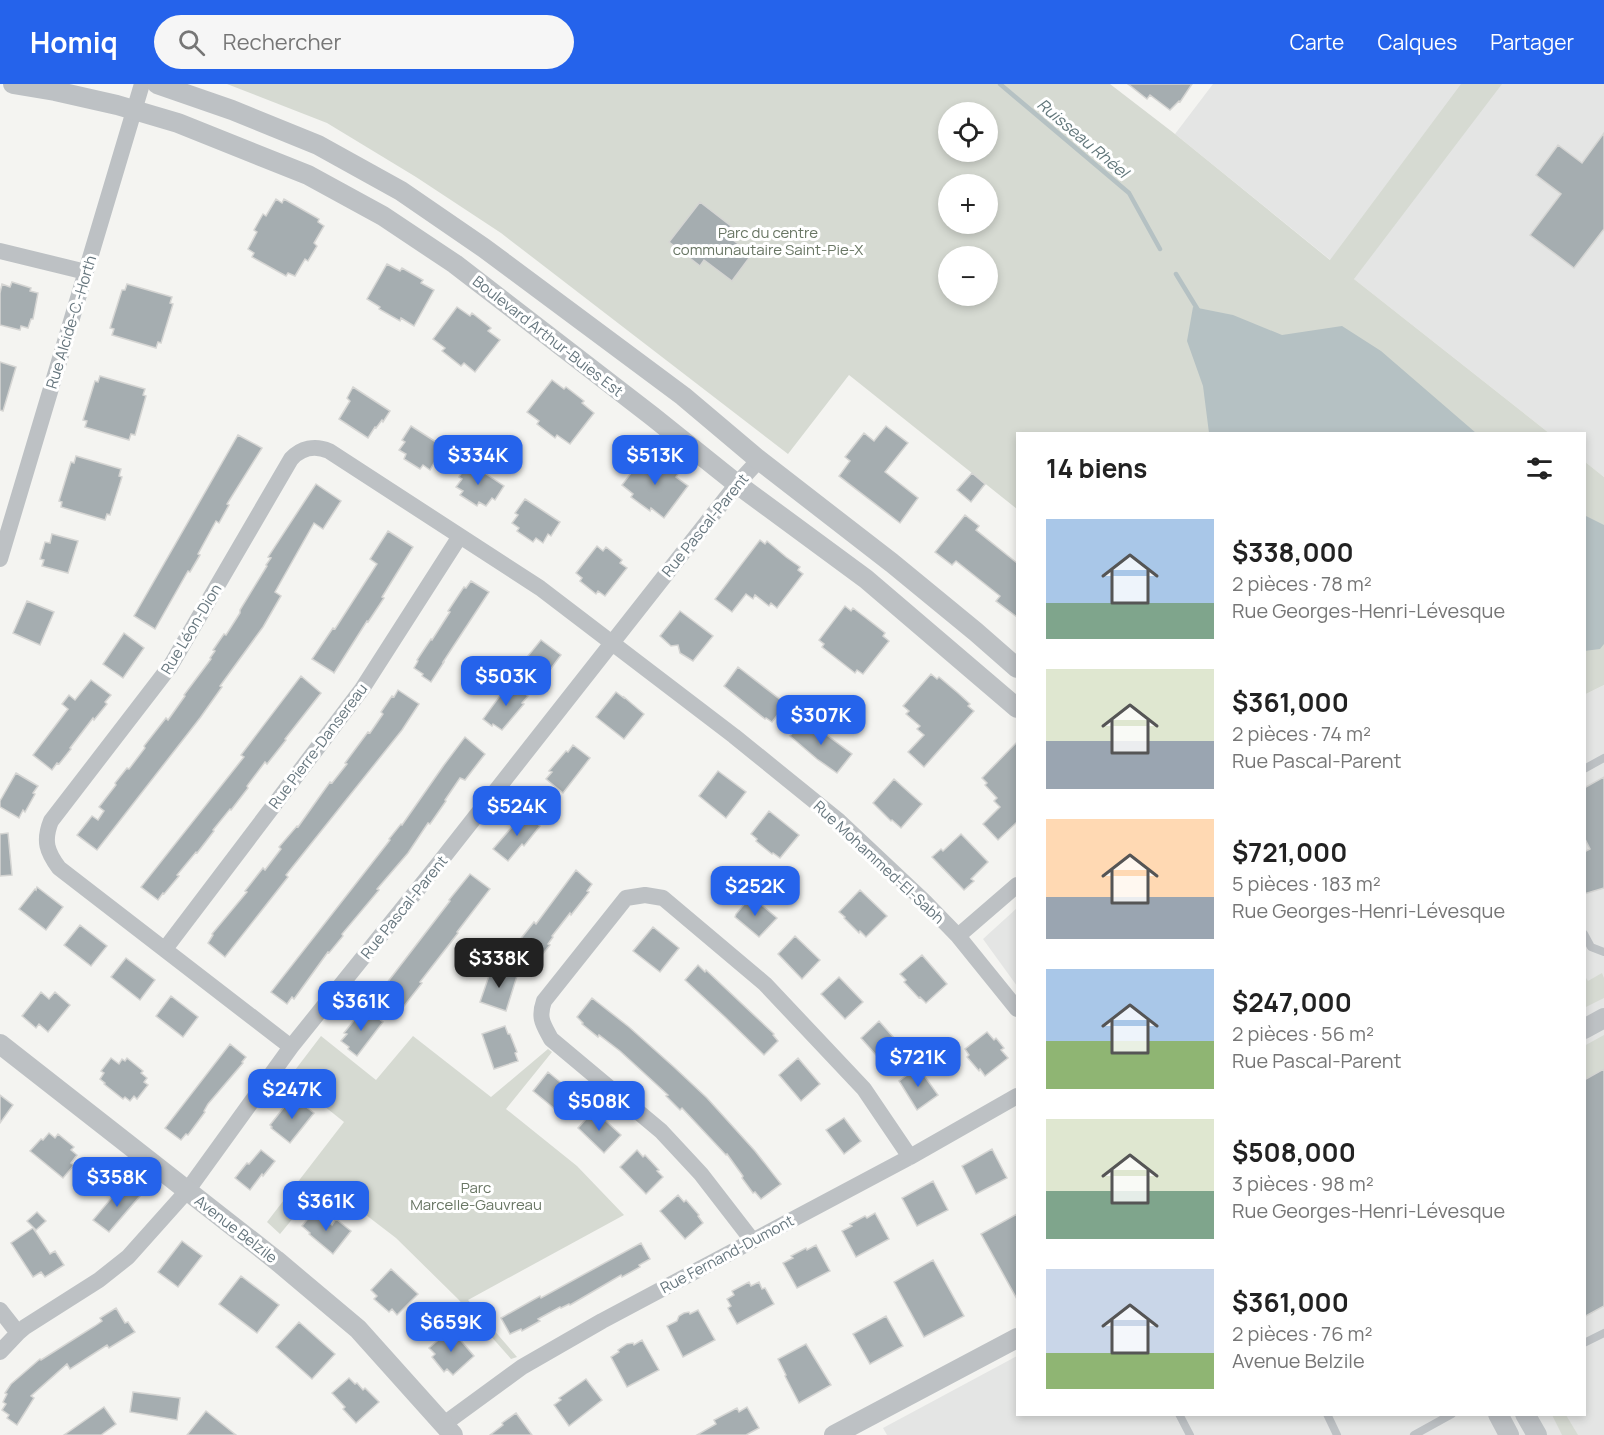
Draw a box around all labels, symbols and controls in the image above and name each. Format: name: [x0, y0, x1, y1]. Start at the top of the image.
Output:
search box: [154, 15, 574, 69]
text: Homiq: [30, 23, 118, 61]
icon: search: [175, 26, 208, 59]
text: Rechercher: [223, 27, 341, 57]
text: Carte: [1290, 28, 1344, 56]
text: Calques: [1377, 28, 1457, 56]
text: Partager: [1490, 28, 1574, 56]
water label: Ruisseau Rhéel: [1033, 93, 1135, 184]
map controls: [938, 102, 998, 306]
button: locate: [938, 102, 998, 162]
button: +: [938, 174, 998, 234]
park label: Parc du centre communautaire Saint-Pie-X: [673, 222, 863, 260]
button: −: [938, 246, 998, 306]
street label: Rue Alcide-C.-Horth: [41, 253, 101, 391]
street label: Boulevard Arthur-Buies Est: [468, 271, 628, 401]
pin: $334K: [436, 435, 520, 486]
pin: $513K: [613, 435, 697, 486]
text: $334K: [448, 441, 508, 468]
text: $513K: [626, 441, 684, 468]
text: 14 biens: [1046, 450, 1147, 486]
icon: filters: [1523, 452, 1556, 485]
street label: Rue Pascal-Parent: [657, 469, 753, 581]
text: $338,000: [1232, 534, 1354, 570]
icon: home: [1094, 543, 1166, 615]
text: 2 pièces · 78 m²: [1232, 570, 1372, 597]
street label: Rue Léon-Dion: [156, 580, 226, 678]
text: Rue Georges-Henri-Lévesque: [1232, 597, 1505, 624]
pin: $503K: [464, 656, 548, 707]
text: $503K: [475, 662, 537, 689]
street label: Rue Pierre-Dansereau: [264, 679, 372, 813]
text: $361,000: [1232, 684, 1349, 720]
icon: home: [1094, 693, 1166, 765]
pin: $307K: [779, 695, 863, 746]
text: $307K: [791, 701, 851, 728]
text: 2 pièces · 74 m²: [1232, 720, 1371, 747]
text: Rue Pascal-Parent: [1232, 747, 1402, 774]
pin: $524K: [475, 786, 559, 837]
text: $524K: [487, 792, 547, 819]
street label: Rue Mohammed-El-Sabh: [809, 796, 949, 928]
text: $721,000: [1232, 834, 1347, 870]
icon: home: [1094, 843, 1166, 915]
street label: Rue Pascal-Parent: [356, 851, 452, 963]
pin: $252K: [713, 866, 797, 917]
text: 5 pièces · 183 m²: [1232, 870, 1381, 897]
text: $252K: [725, 872, 785, 899]
text: Rue Georges-Henri-Lévesque: [1232, 897, 1505, 924]
pin: $338K: [457, 938, 541, 989]
text: $338K: [468, 944, 530, 971]
pin: $361K: [319, 981, 403, 1032]
text: $247,000: [1232, 984, 1352, 1020]
text: $361K: [332, 987, 390, 1014]
icon: home: [1094, 993, 1166, 1065]
text: 2 pièces · 56 m²: [1232, 1020, 1374, 1047]
pin: $721K: [876, 1037, 960, 1088]
text: $721K: [890, 1043, 946, 1070]
text: Rue Pascal-Parent: [1232, 1047, 1402, 1074]
pin: $247K: [250, 1069, 334, 1120]
text: $247K: [262, 1075, 322, 1102]
pin: $508K: [557, 1081, 641, 1132]
text: $508K: [568, 1087, 630, 1114]
text: $508,000: [1232, 1134, 1356, 1170]
icon: home: [1094, 1143, 1166, 1215]
pin: $358K: [75, 1157, 159, 1208]
text: $358K: [86, 1163, 148, 1190]
text: 3 pièces · 98 m²: [1232, 1170, 1374, 1197]
park label: Parc Marcelle-Gauvreau: [410, 1177, 542, 1215]
pin: $361K: [284, 1181, 368, 1232]
text: $361K: [297, 1187, 355, 1214]
street label: Avenue Belzile: [190, 1190, 282, 1268]
text: Rue Georges-Henri-Lévesque: [1232, 1197, 1505, 1224]
street label: Rue Fernand-Dumont: [657, 1210, 797, 1298]
text: $361,000: [1232, 1284, 1349, 1320]
icon: home: [1094, 1293, 1166, 1365]
pin: $659K: [409, 1302, 493, 1353]
text: $659K: [420, 1308, 482, 1335]
text: 2 pièces · 76 m²: [1232, 1320, 1373, 1347]
text: Avenue Belzile: [1232, 1347, 1365, 1374]

